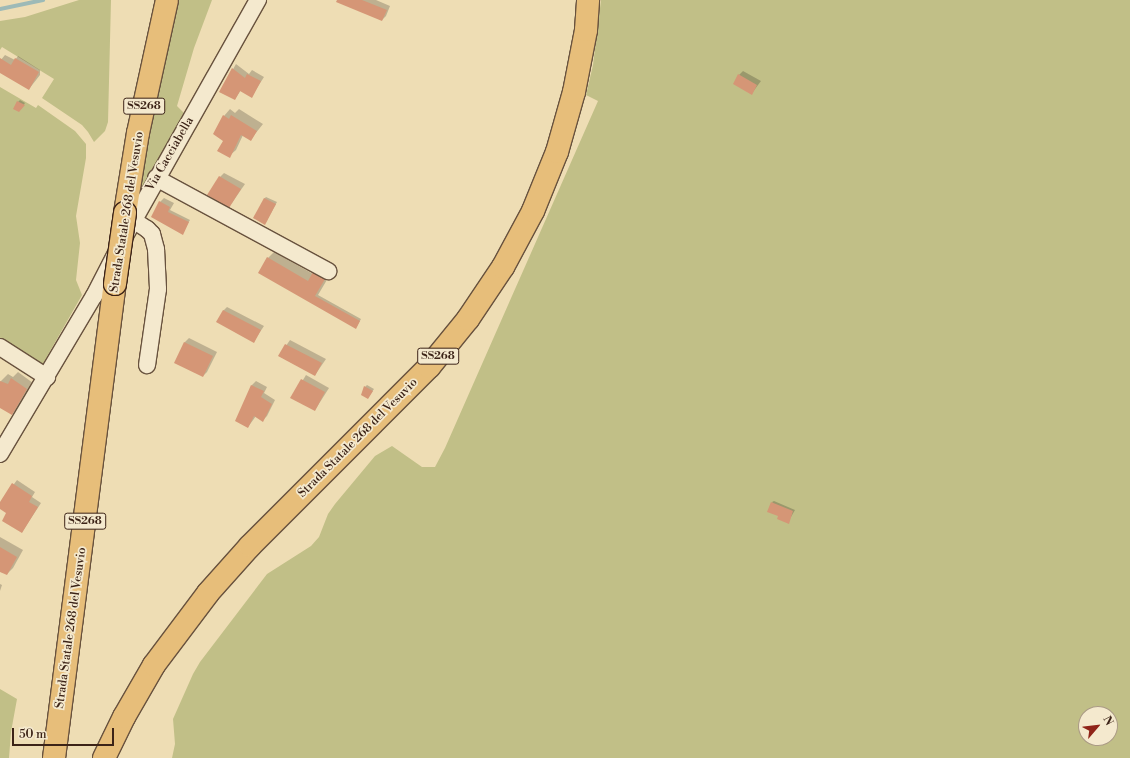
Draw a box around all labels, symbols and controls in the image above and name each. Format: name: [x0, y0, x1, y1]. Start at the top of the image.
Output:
road number: SS268: [123, 97, 165, 115]
street label: Via Cacciabella: [143, 114, 197, 194]
street label: Strada Statale 268 del Vesuvio: [107, 130, 147, 294]
road number: SS268: [417, 347, 459, 365]
street label: Strada Statale 268 del Vesuvio: [295, 375, 421, 501]
road number: SS268: [64, 512, 106, 530]
street label: Strada Statale 268 del Vesuvio: [53, 546, 89, 710]
north arrow: [1078, 706, 1118, 746]
text: N: [1099, 714, 1116, 728]
scale bar: [14, 720, 116, 746]
text: 50 m: [19, 727, 47, 742]

